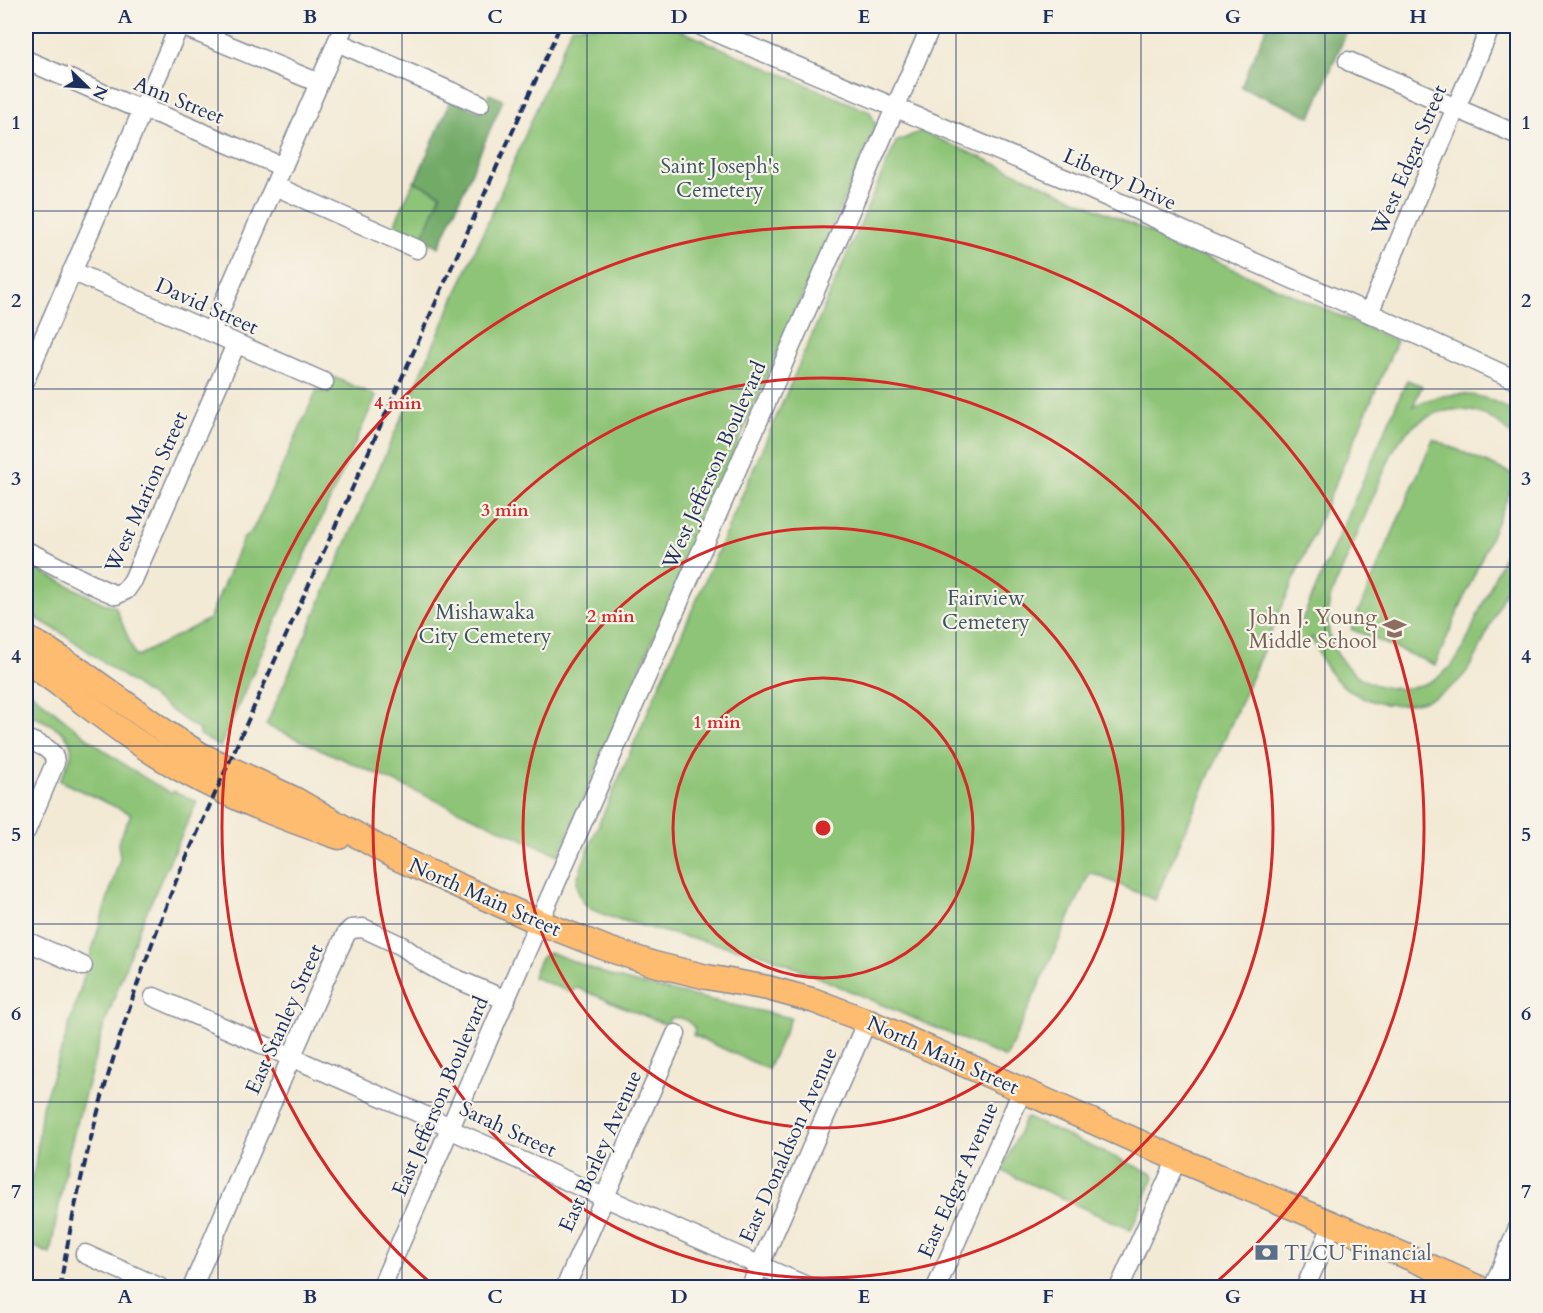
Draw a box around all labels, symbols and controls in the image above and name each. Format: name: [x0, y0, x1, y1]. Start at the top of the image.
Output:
text: A: [117, 3, 133, 30]
text: B: [303, 3, 317, 30]
text: C: [487, 3, 503, 30]
text: D: [670, 3, 688, 30]
text: E: [858, 3, 870, 30]
text: F: [1042, 3, 1054, 30]
text: G: [1225, 3, 1241, 30]
text: H: [1409, 3, 1427, 30]
north arrow: [57, 57, 117, 117]
street label: Ann Street: [129, 69, 229, 132]
street label: West Edgar Street: [1364, 80, 1454, 241]
text: N: [87, 82, 113, 104]
text: 1: [11, 109, 21, 136]
text: 1: [1521, 109, 1531, 136]
street label: Liberty Drive: [1059, 142, 1181, 217]
park label: Saint Joseph's Cemetery: [660, 152, 780, 205]
street label: David Street: [151, 271, 263, 342]
text: 2: [11, 287, 21, 314]
text: 2: [1521, 287, 1531, 314]
street label: West Jefferson Boulevard: [655, 357, 773, 575]
text: 4 min: [374, 391, 422, 416]
street label: West Marion Street: [97, 407, 195, 578]
text: 3: [11, 465, 21, 492]
text: 3: [1521, 465, 1531, 492]
text: 3 min: [481, 498, 529, 523]
park label: Fairview Cemetery: [942, 584, 1030, 637]
park label: Mishawaka City Cemetery: [418, 598, 552, 651]
place label: John J. Young Middle School: [1246, 603, 1377, 656]
text: 2 min: [587, 604, 635, 629]
school or university icon: John J. Young Middle School: [1382, 616, 1408, 642]
text: 4: [11, 643, 21, 670]
text: 4: [1521, 643, 1531, 670]
text: 1 min: [693, 710, 741, 735]
centre of rings: [813, 818, 833, 838]
text: 5: [11, 821, 21, 848]
text: 5: [1521, 821, 1531, 848]
street label: North Main Street: [404, 851, 566, 944]
street label: East Stanley Street: [238, 939, 331, 1099]
street label: East Jefferson Boulevard: [385, 992, 496, 1200]
text: 6: [11, 1000, 21, 1027]
text: 6: [1521, 1000, 1531, 1027]
street label: North Main Street: [862, 1009, 1024, 1102]
street label: East Donaldson Avenue: [732, 1043, 845, 1248]
street label: East Borley Avenue: [552, 1066, 649, 1237]
street label: Sarah Street: [455, 1094, 561, 1165]
street label: East Edgar Avenue: [911, 1098, 1006, 1263]
text: 7: [11, 1178, 21, 1205]
text: 7: [1521, 1178, 1531, 1205]
place label: TLCU Financial: [1284, 1239, 1432, 1268]
bank icon: TLCU Financial: [1253, 1240, 1279, 1266]
text: A: [117, 1283, 133, 1310]
text: B: [303, 1283, 317, 1310]
text: C: [487, 1283, 503, 1310]
text: D: [670, 1283, 688, 1310]
text: E: [858, 1283, 870, 1310]
text: F: [1042, 1283, 1054, 1310]
text: G: [1225, 1283, 1241, 1310]
text: H: [1409, 1283, 1427, 1310]

